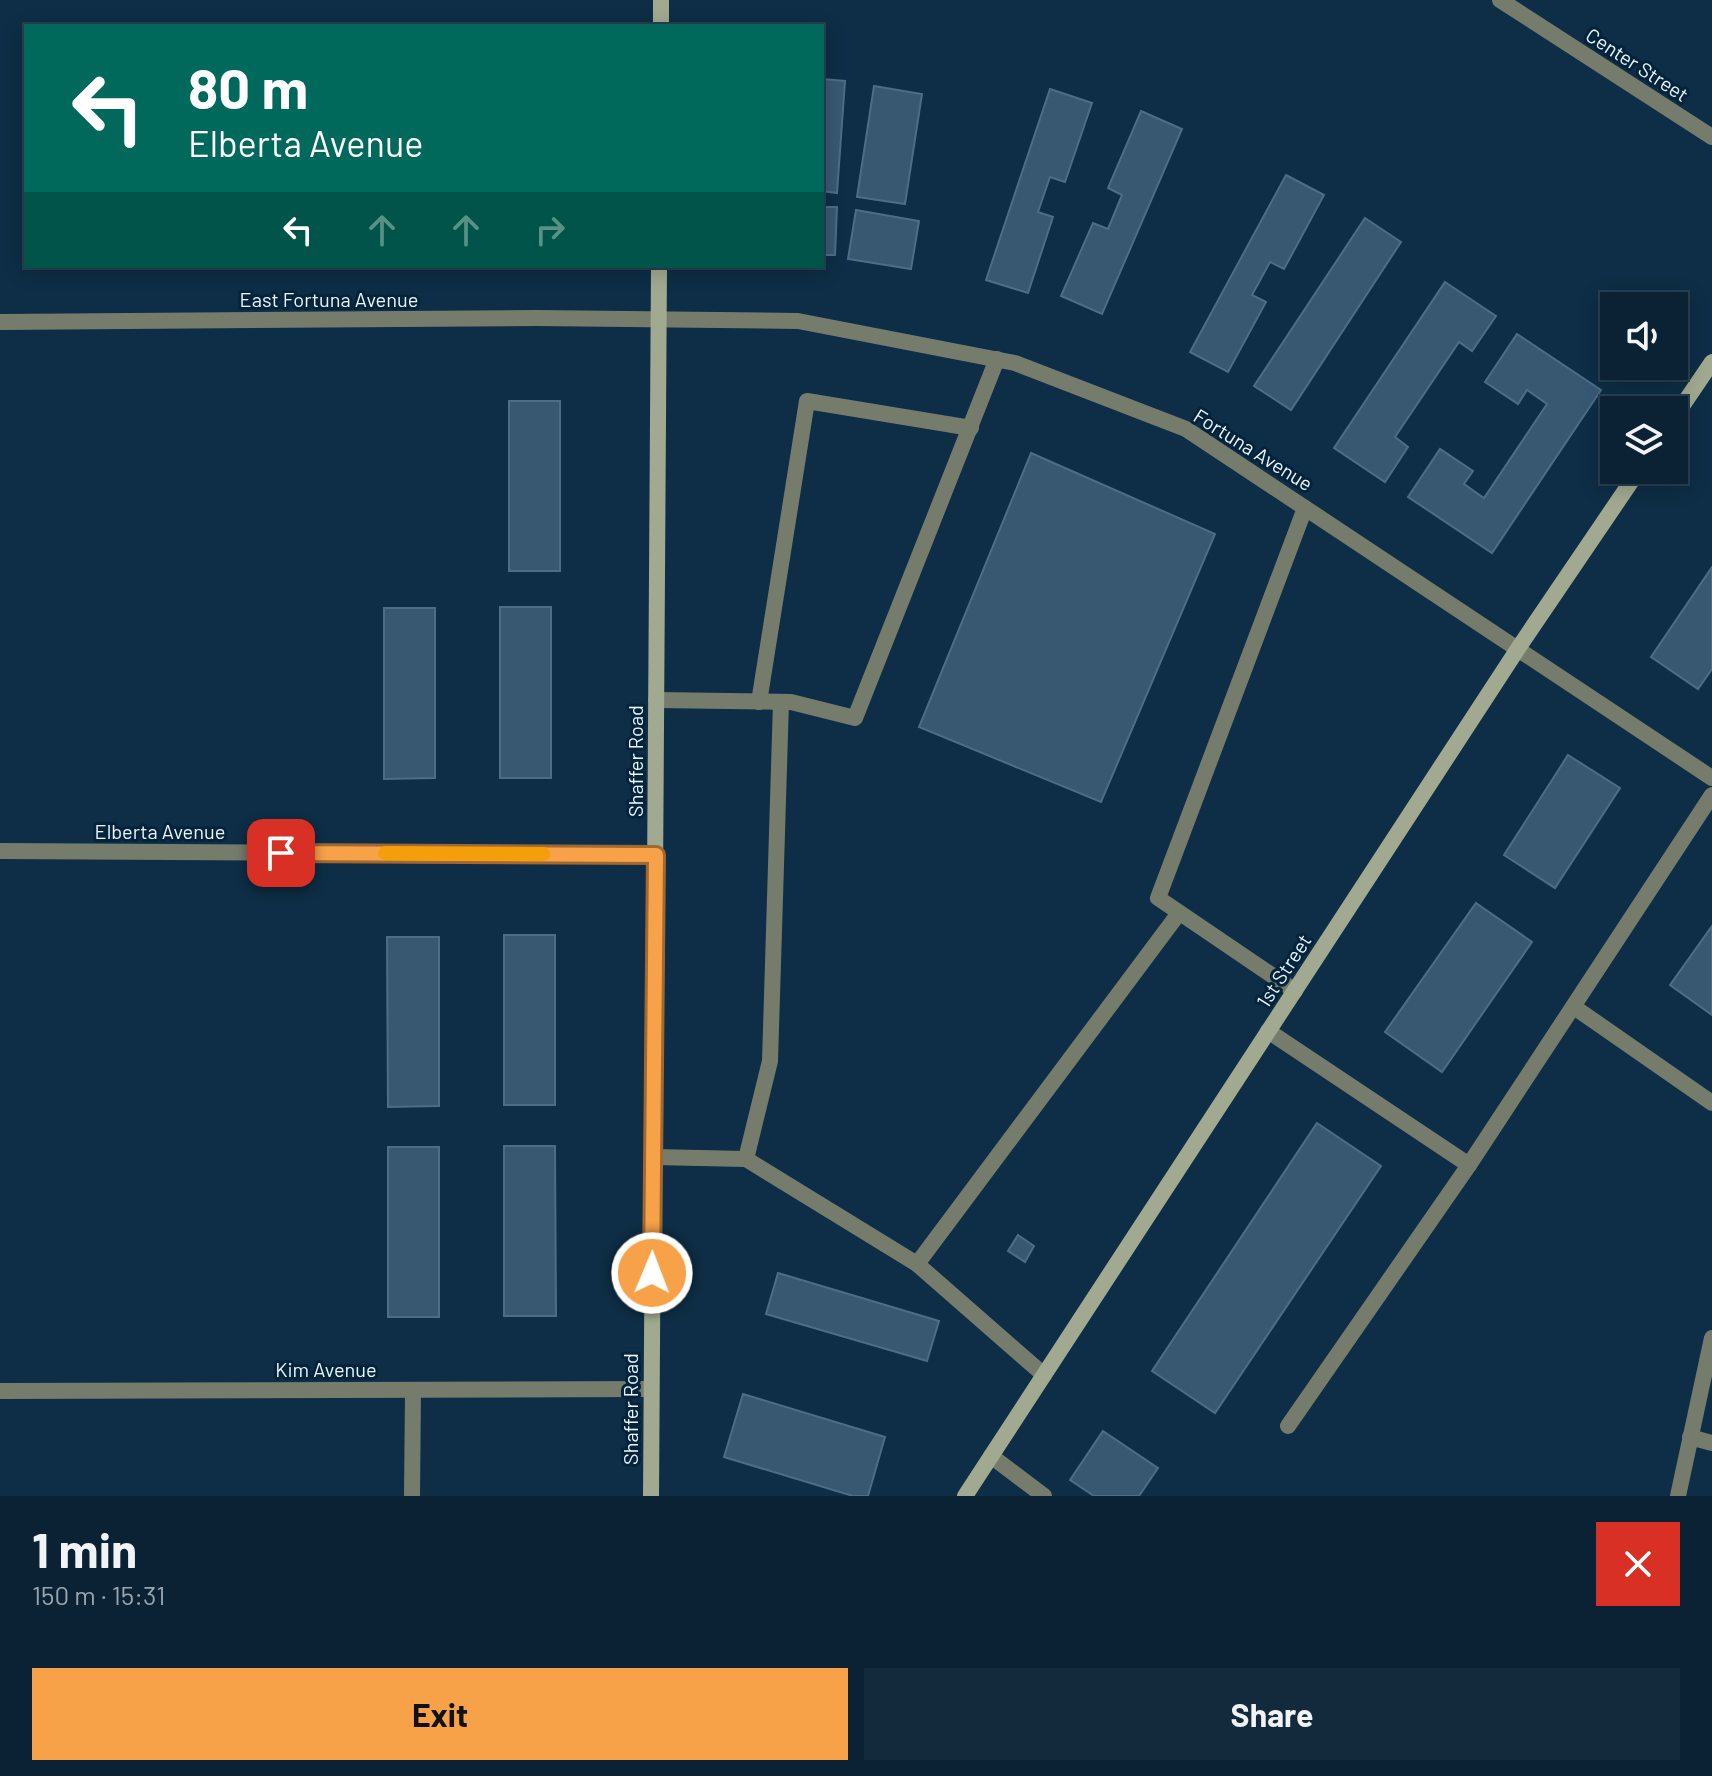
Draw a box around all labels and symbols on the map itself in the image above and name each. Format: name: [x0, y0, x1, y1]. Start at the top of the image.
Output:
street label: Center Street: [1582, 22, 1693, 106]
street label: East Fortuna Avenue: [240, 287, 418, 311]
street label: Fortuna Avenue: [1190, 403, 1317, 495]
street label: Shaffer Road: [623, 705, 647, 817]
street label: Elberta Avenue: [95, 819, 225, 843]
pin: [247, 819, 315, 887]
street label: 1st Street: [1251, 929, 1316, 1012]
position arrow: [610, 1231, 694, 1315]
street label: Shaffer Road: [618, 1353, 642, 1465]
street label: Kim Avenue: [275, 1357, 377, 1381]

